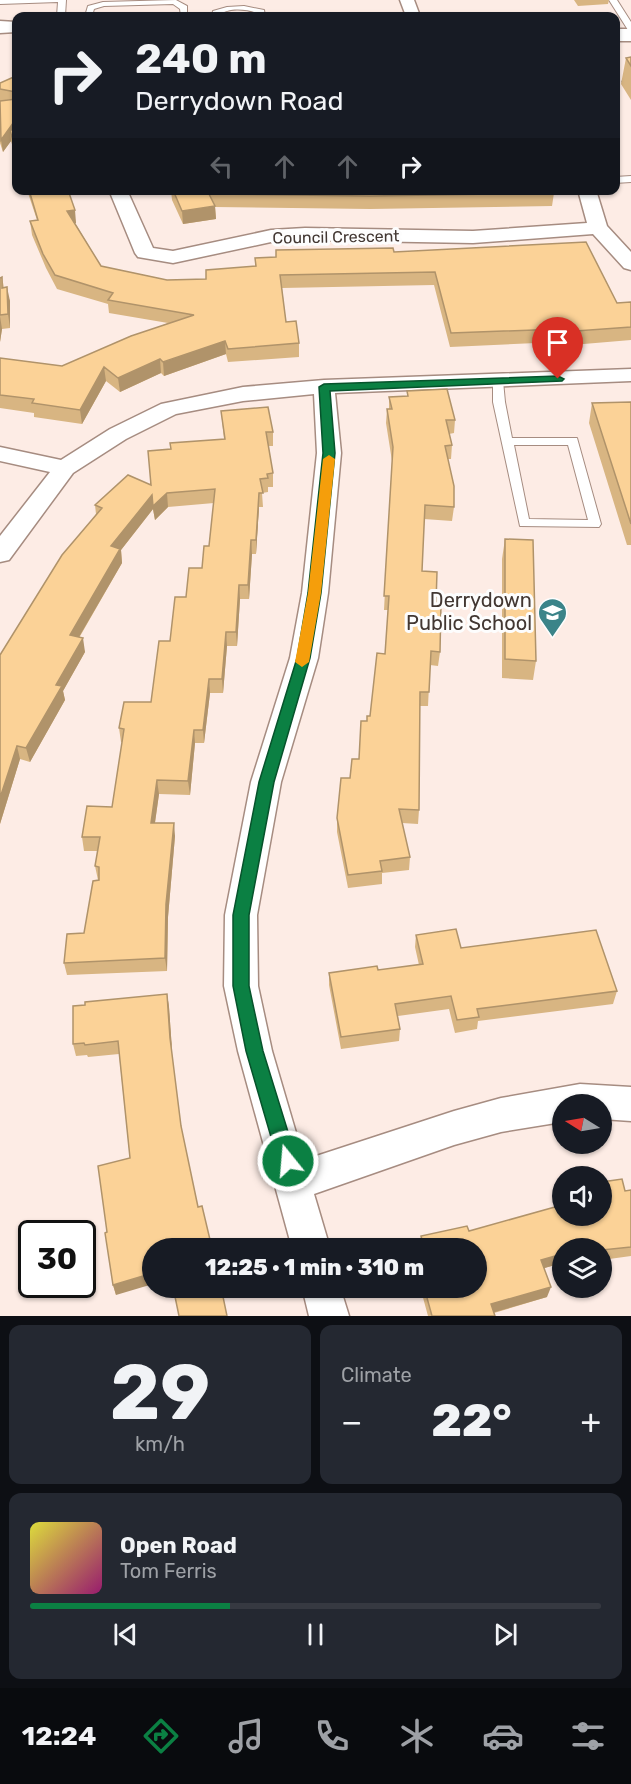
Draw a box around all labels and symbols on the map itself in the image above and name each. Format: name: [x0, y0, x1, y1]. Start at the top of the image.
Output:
street label: Council Crescent: [272, 226, 400, 248]
pin: [532, 317, 583, 379]
place label: Derrydown Public School: [406, 588, 532, 635]
school or university icon: Derrydown Public School: [537, 596, 569, 638]
north arrow: [552, 1094, 612, 1154]
position arrow: [256, 1129, 320, 1193]
speed limit sign: 30: [18, 1220, 96, 1298]

